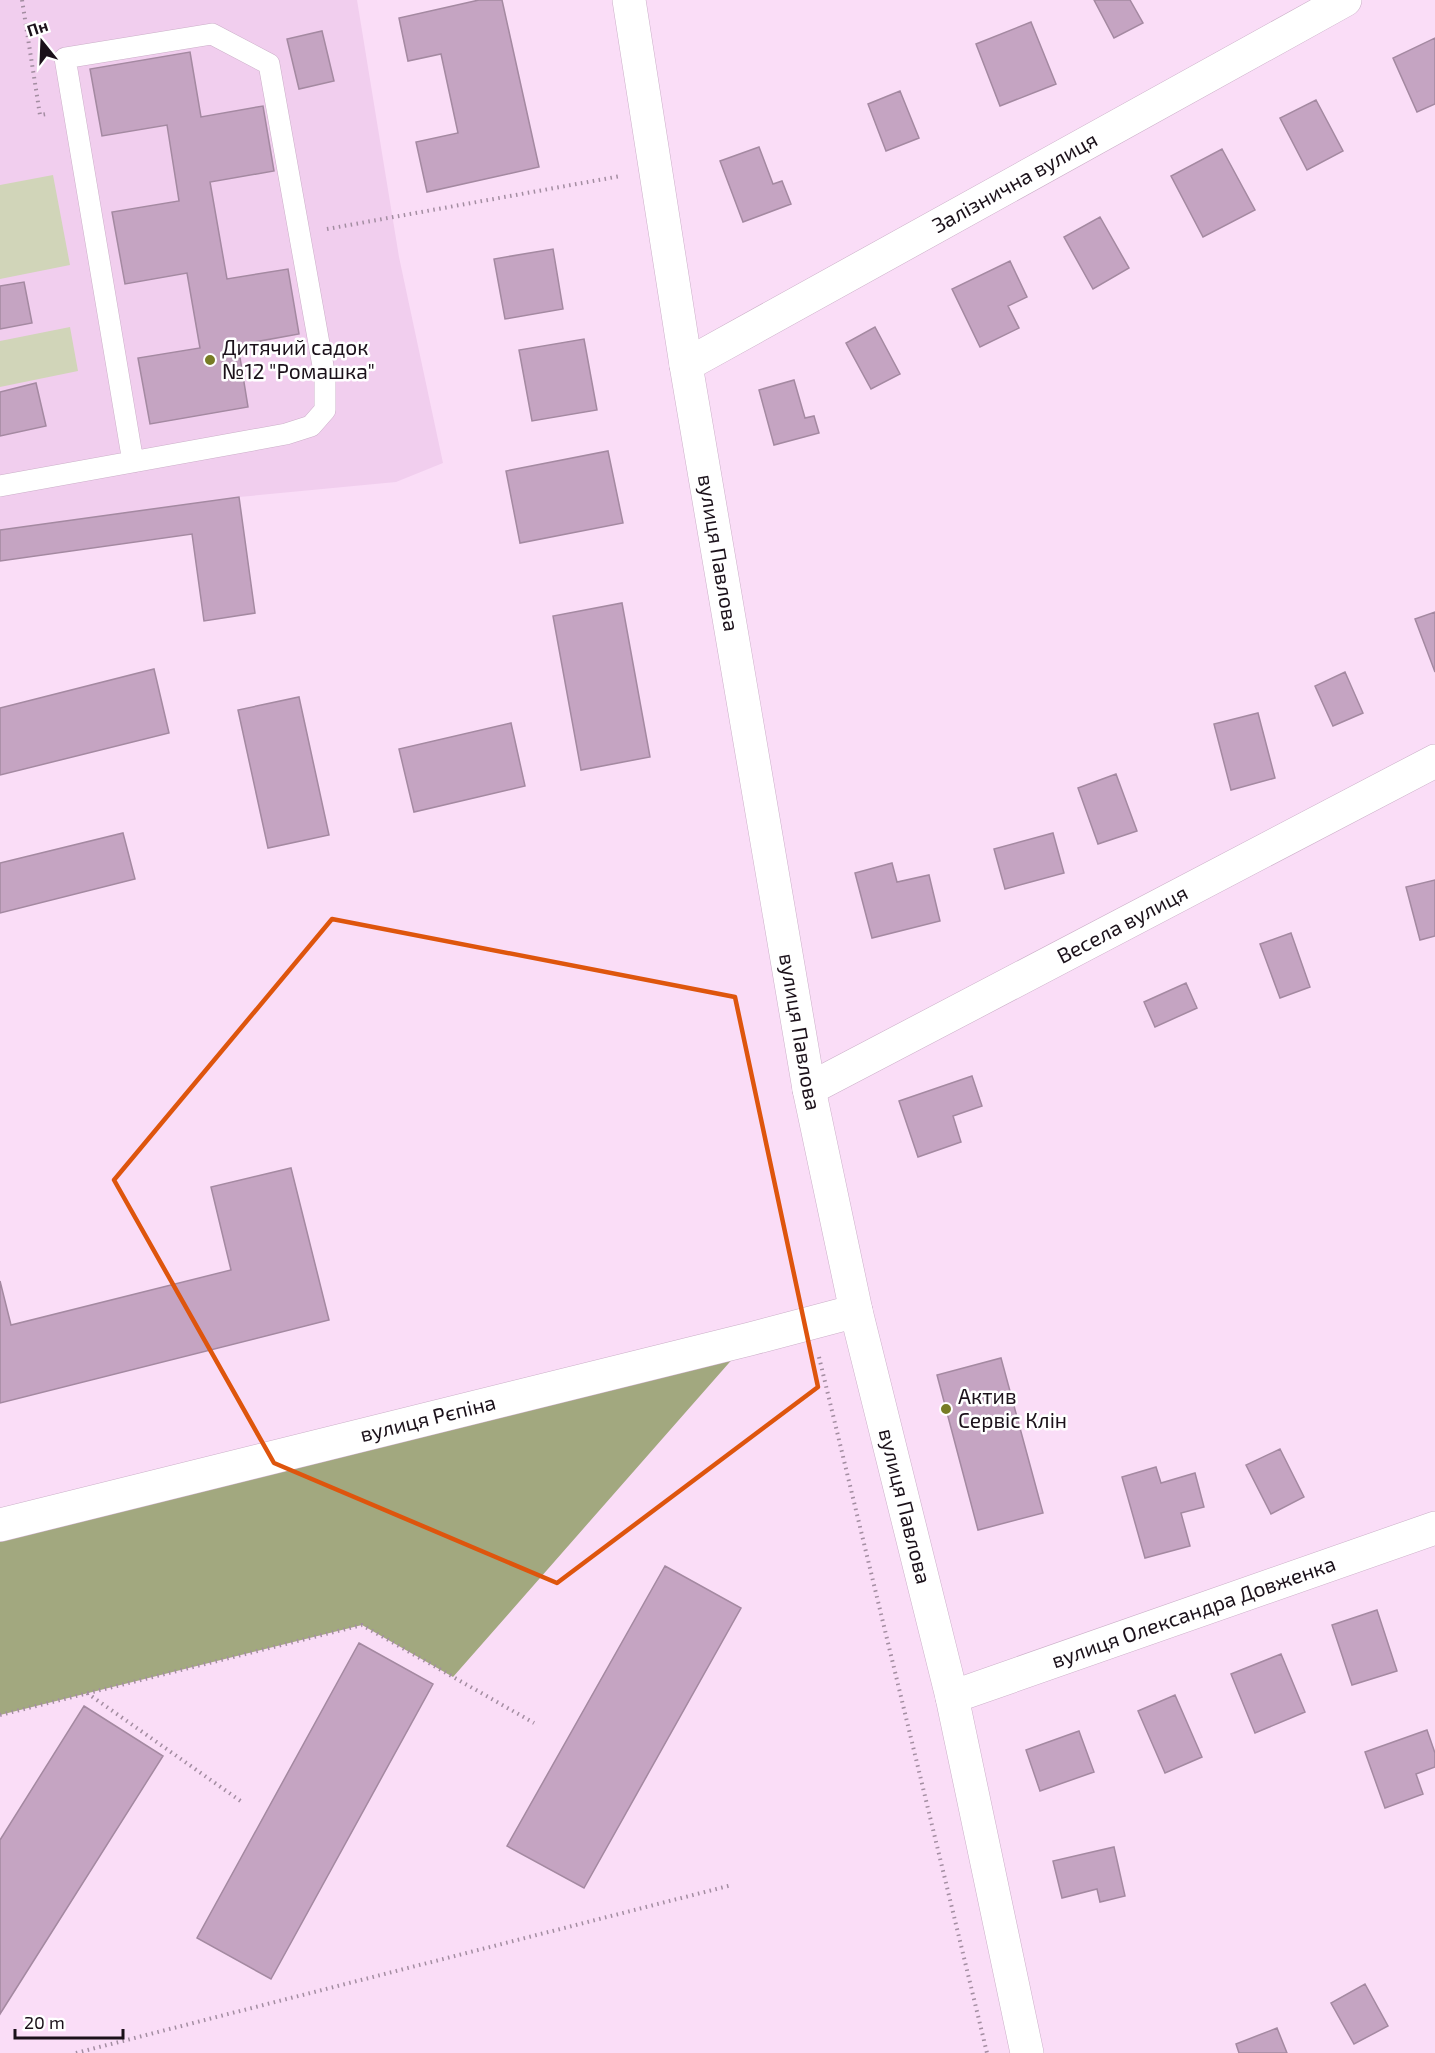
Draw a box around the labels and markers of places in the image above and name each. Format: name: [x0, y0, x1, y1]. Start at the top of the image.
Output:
place label: Дитячий садок №12 "Ромашка": [222, 334, 375, 383]
marker: Дитячий садок №12 "Ромашка": [203, 353, 217, 367]
place label: Актив Сервiс Клiн: [958, 1383, 1067, 1432]
marker: Актив Сервiс Клiн: [939, 1402, 953, 1416]

